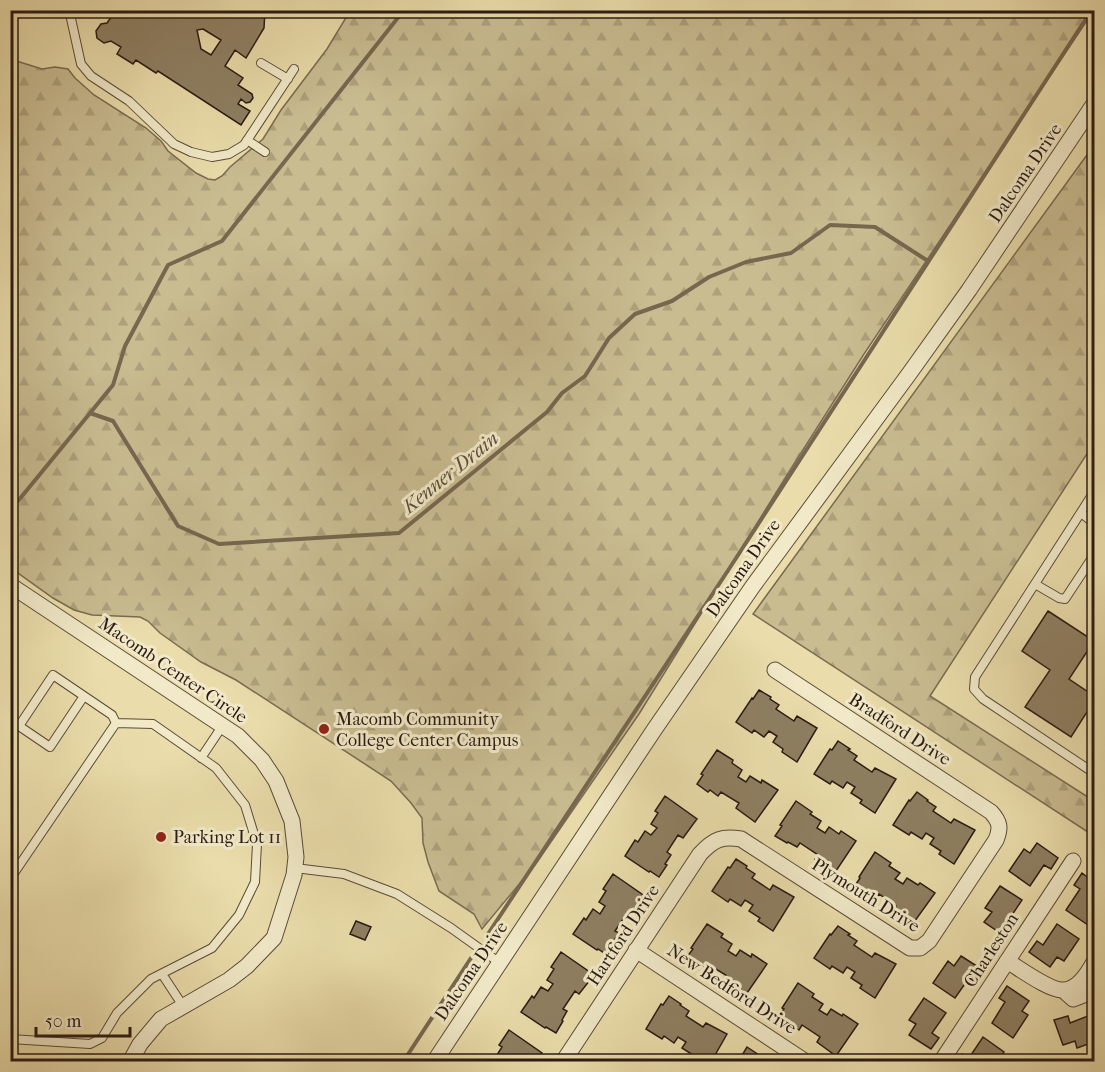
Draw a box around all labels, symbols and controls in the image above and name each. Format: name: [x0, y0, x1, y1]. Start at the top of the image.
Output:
street label: Dalcoma Drive: [985, 120, 1066, 227]
water label: Kenner Drain: [396, 427, 503, 519]
street label: Dalcoma Drive: [702, 515, 785, 621]
street label: Macomb Center Circle: [94, 613, 251, 728]
street label: Bradford Drive: [845, 689, 955, 770]
place label: Macomb Community College Center Campus: [336, 709, 519, 751]
marker: Macomb Community College Center Campus: [317, 722, 331, 736]
place label: Parking Lot 11: [173, 827, 281, 848]
marker: Parking Lot 11: [154, 830, 168, 844]
street label: Plymouth Drive: [808, 854, 924, 937]
street label: Hartford Drive: [583, 881, 664, 990]
street label: Charleston: [960, 909, 1023, 991]
street label: Dalcoma Drive: [431, 918, 512, 1025]
street label: New Bedford Drive: [663, 940, 800, 1039]
scale bar: [36, 1000, 130, 1038]
text: 50 m: [45, 1011, 82, 1032]

